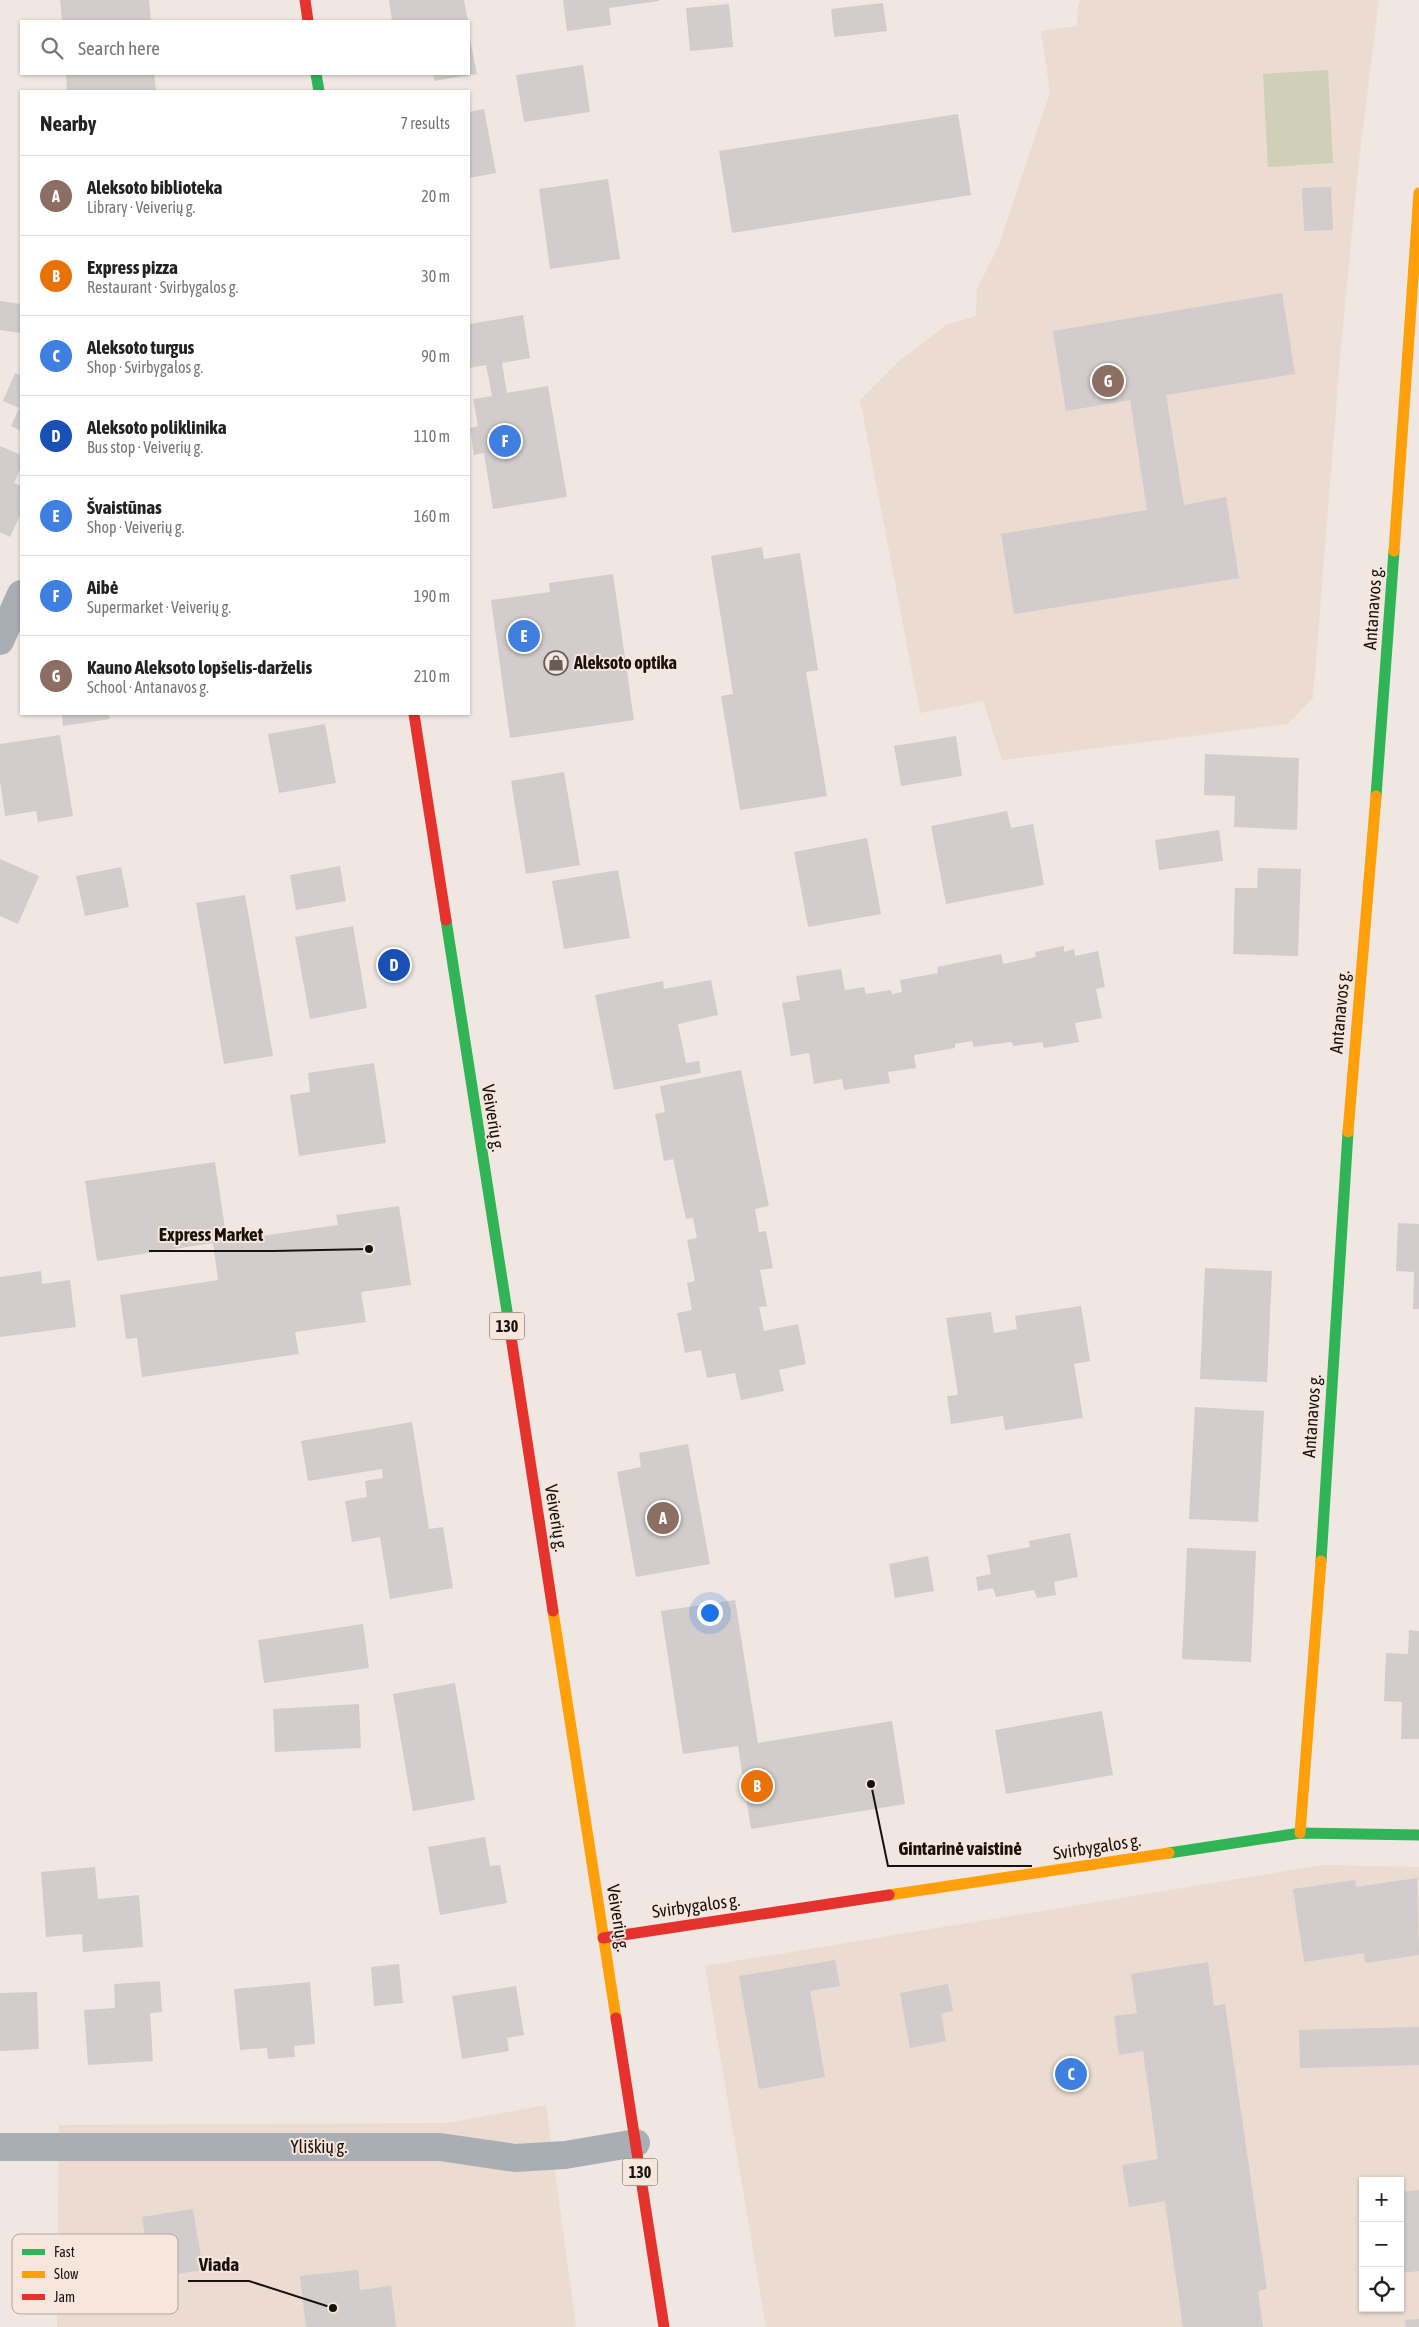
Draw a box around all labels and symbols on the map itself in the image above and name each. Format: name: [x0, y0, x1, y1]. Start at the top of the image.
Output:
pin: G: [1092, 362, 1124, 400]
pin: F: [489, 422, 521, 460]
street label: Antanavos g.: [1359, 565, 1386, 650]
pin: E: [508, 617, 540, 655]
shop icon: Aleksoto optika: [543, 650, 569, 676]
place label: Aleksoto optika: [573, 652, 677, 673]
pin: D: [378, 946, 410, 984]
street label: Antanavos g.: [1325, 969, 1354, 1055]
street label: Veiverių g.: [478, 1083, 509, 1153]
callout: Express Market: [149, 1217, 273, 1251]
text: Express Market: [159, 1223, 264, 1245]
road number: 130: [490, 1312, 524, 1340]
street label: Antanavos g.: [1298, 1373, 1325, 1458]
street label: Veiverių g.: [541, 1483, 572, 1553]
pin: A: [647, 1499, 679, 1537]
your location: [697, 1600, 723, 1626]
pin: B: [741, 1767, 773, 1805]
street label: Svirbygalos g.: [1052, 1829, 1142, 1864]
callout: Gintarinė vaistinė: [888, 1832, 1032, 1866]
text: Gintarinė vaistinė: [898, 1837, 1022, 1859]
street label: Veiverių g.: [603, 1883, 634, 1953]
street label: Svirbygalos g.: [651, 1889, 741, 1922]
pin: C: [1055, 2055, 1087, 2093]
street label: Yliškių g.: [291, 2136, 347, 2157]
road number: 130: [622, 2158, 658, 2186]
legend: [12, 2234, 178, 2314]
text: Fast: [54, 2244, 75, 2260]
callout: Viada: [188, 2247, 249, 2281]
text: Viada: [198, 2253, 239, 2275]
text: Slow: [54, 2266, 79, 2282]
text: Jam: [54, 2289, 75, 2305]

